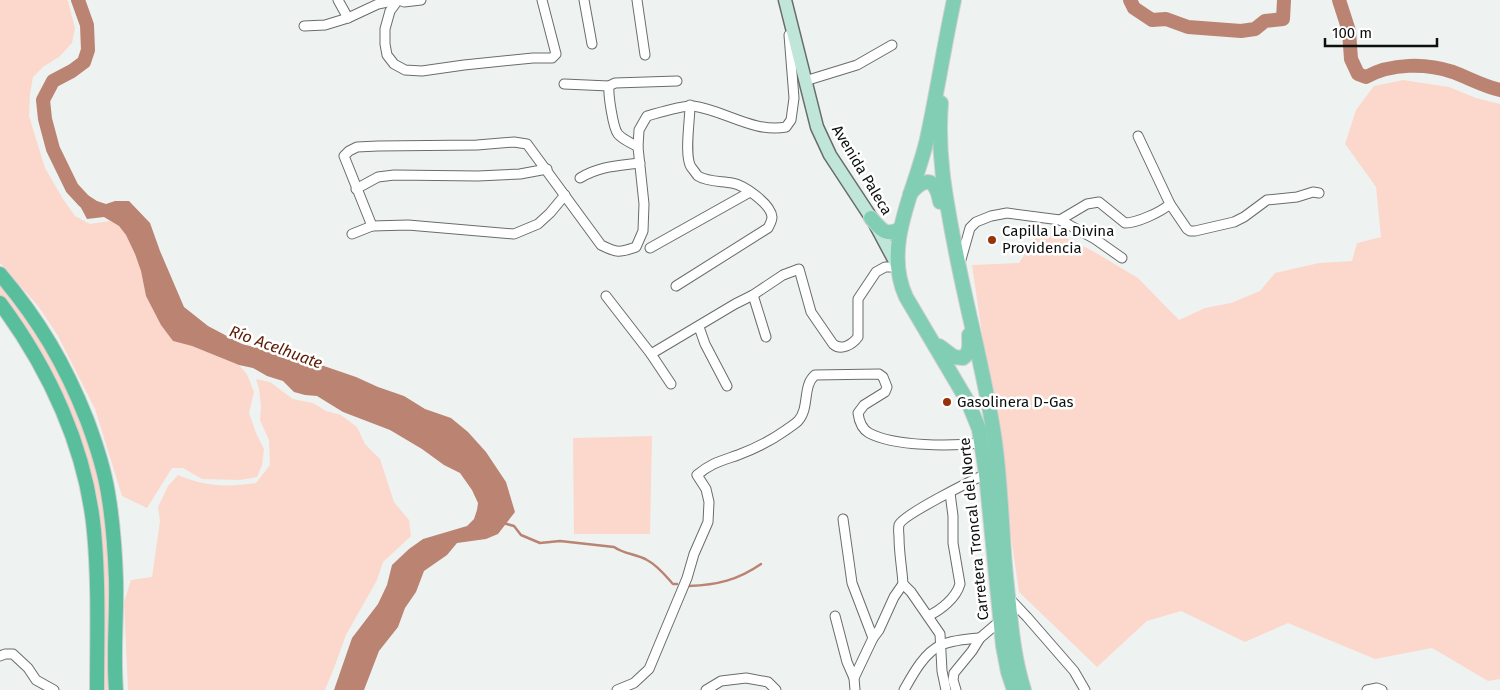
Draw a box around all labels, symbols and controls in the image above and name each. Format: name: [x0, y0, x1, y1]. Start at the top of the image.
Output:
scale bar: [1325, 15, 1438, 47]
text: 100 m: [1332, 24, 1372, 42]
street label: Avenida Paleca: [828, 122, 896, 218]
place label: Capilla La Divina Providencia: [1002, 222, 1114, 257]
marker: Capilla La Divina Providencia: [986, 234, 998, 246]
water label: Río Acelhuate: [227, 321, 325, 373]
place label: Gasolinera D-Gas: [957, 393, 1073, 411]
marker: Gasolinera D-Gas: [941, 396, 953, 408]
street label: Carretera Troncal del Norte: [955, 437, 993, 621]

